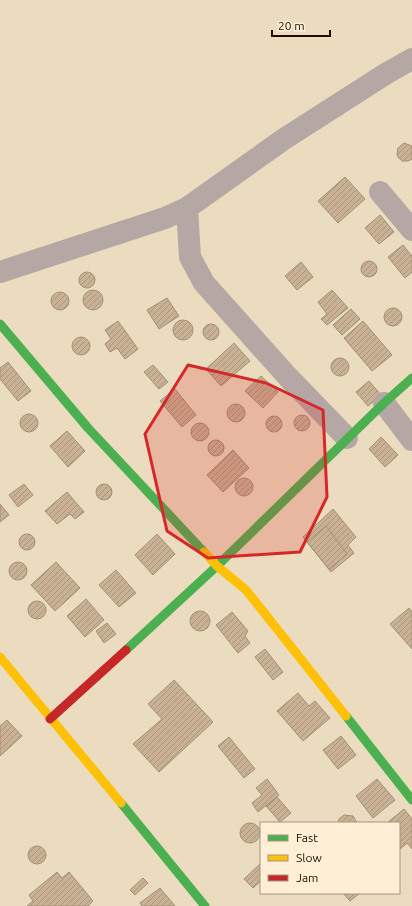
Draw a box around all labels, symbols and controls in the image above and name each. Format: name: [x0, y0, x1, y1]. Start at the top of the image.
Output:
scale bar: [272, 12, 330, 38]
text: 20 m: [278, 19, 305, 32]
legend: [260, 822, 400, 894]
text: Fast: [296, 831, 318, 844]
text: Slow: [296, 851, 322, 864]
text: Jam: [296, 871, 318, 884]

